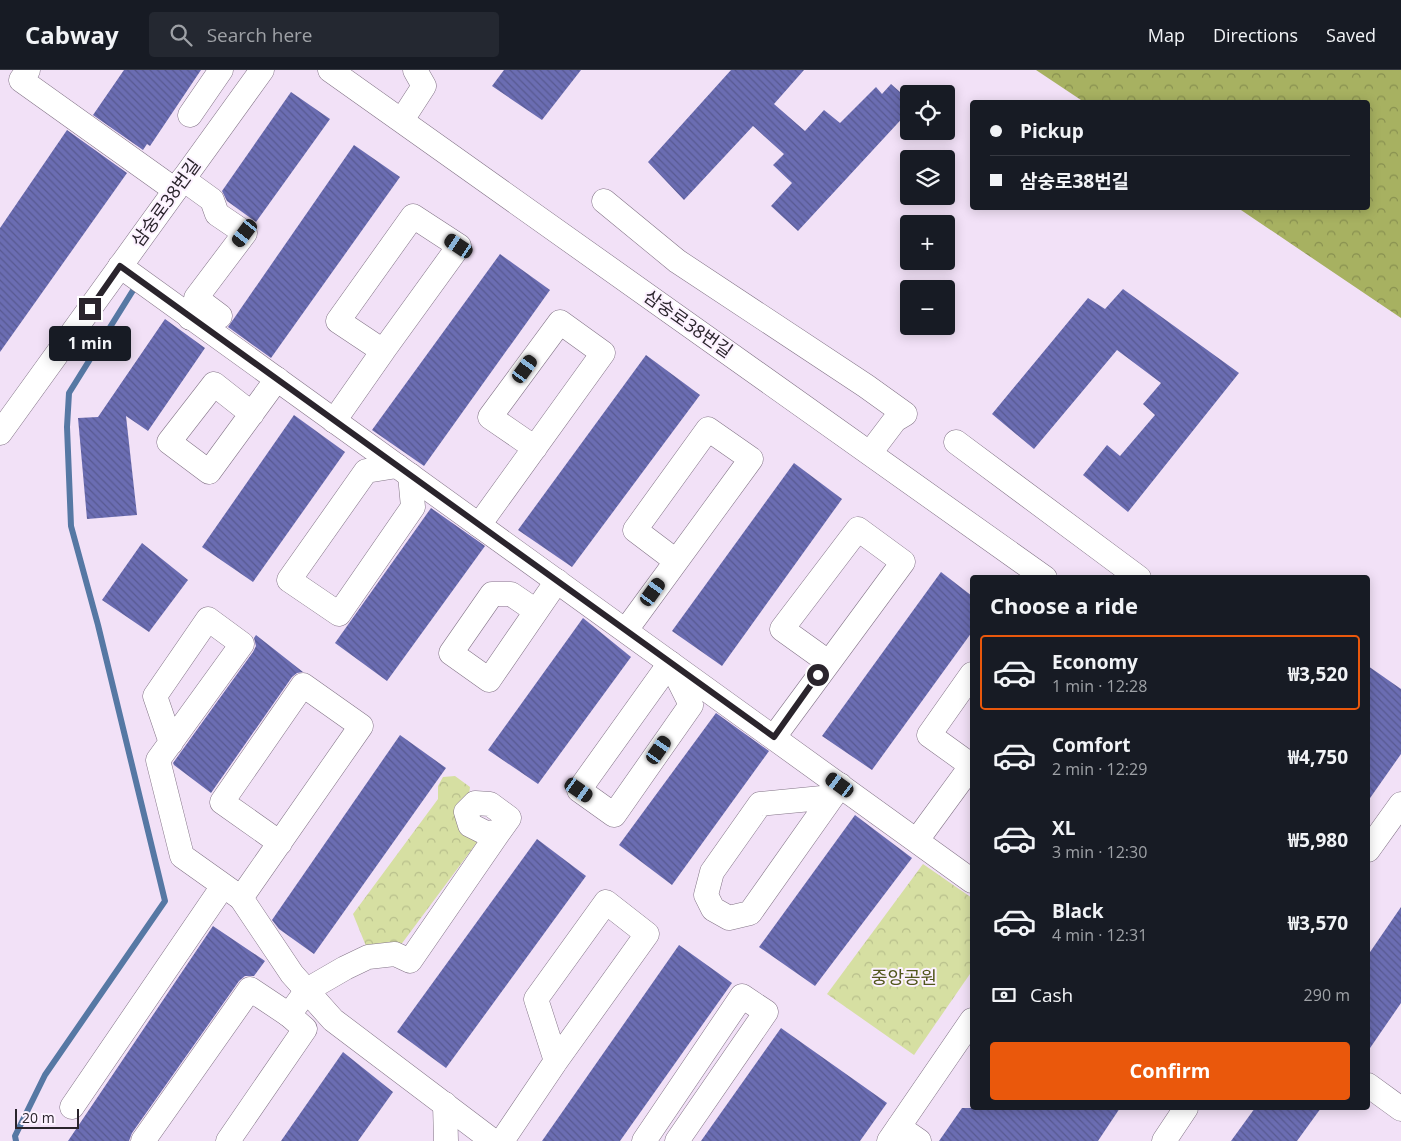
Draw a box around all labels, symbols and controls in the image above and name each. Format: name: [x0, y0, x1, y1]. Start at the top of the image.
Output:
search box: [149, 12, 499, 57]
text: Cabway: [25, 18, 119, 51]
icon: search: [167, 21, 195, 49]
text: Search here: [207, 22, 313, 48]
text: Map: [1148, 23, 1185, 47]
text: Directions: [1213, 23, 1298, 47]
text: Saved: [1326, 23, 1376, 47]
map controls: [900, 85, 955, 335]
button: locate: [900, 85, 955, 140]
text: Pickup: [1020, 118, 1084, 144]
button: layers: [900, 150, 955, 205]
street label: 삼숭로38번길: [125, 154, 205, 251]
text: 삼숭로38번길: [1020, 168, 1129, 194]
button: +: [900, 215, 955, 270]
car: [229, 217, 260, 249]
car: [442, 231, 475, 261]
button: −: [900, 280, 955, 335]
street label: 삼숭로38번길: [639, 284, 738, 363]
route end: [79, 298, 101, 320]
callout: 1 min: [49, 326, 131, 362]
text: 1 min: [68, 332, 112, 354]
car: [510, 352, 539, 386]
car: [638, 575, 667, 609]
text: Choose a ride: [990, 590, 1138, 620]
text: Economy: [1052, 649, 1138, 675]
icon: car: [992, 650, 1037, 695]
text: ₩3,520: [1288, 661, 1348, 687]
route start: [807, 664, 829, 686]
text: 1 min · 12:28: [1052, 675, 1147, 697]
text: Comfort: [1052, 732, 1131, 758]
car: [644, 733, 673, 767]
icon: car: [992, 733, 1037, 778]
text: ₩4,750: [1288, 744, 1348, 770]
text: 2 min · 12:29: [1052, 758, 1147, 780]
car: [823, 770, 856, 800]
car: [562, 775, 595, 805]
text: XL: [1052, 815, 1075, 841]
icon: car: [992, 816, 1037, 861]
text: ₩5,980: [1288, 827, 1348, 853]
text: 3 min · 12:30: [1052, 841, 1147, 863]
text: Black: [1052, 898, 1104, 924]
icon: car: [992, 899, 1037, 944]
text: ₩3,570: [1288, 910, 1348, 936]
text: 4 min · 12:31: [1052, 924, 1147, 946]
park label: 중앙공원: [871, 965, 937, 989]
icon: cash: [990, 981, 1018, 1009]
text: Cash: [1030, 982, 1073, 1008]
text: 290 m: [1304, 984, 1350, 1006]
button: Confirm: [990, 1042, 1350, 1100]
scale bar: [15, 1106, 79, 1129]
text: 20 m: [22, 1108, 55, 1127]

